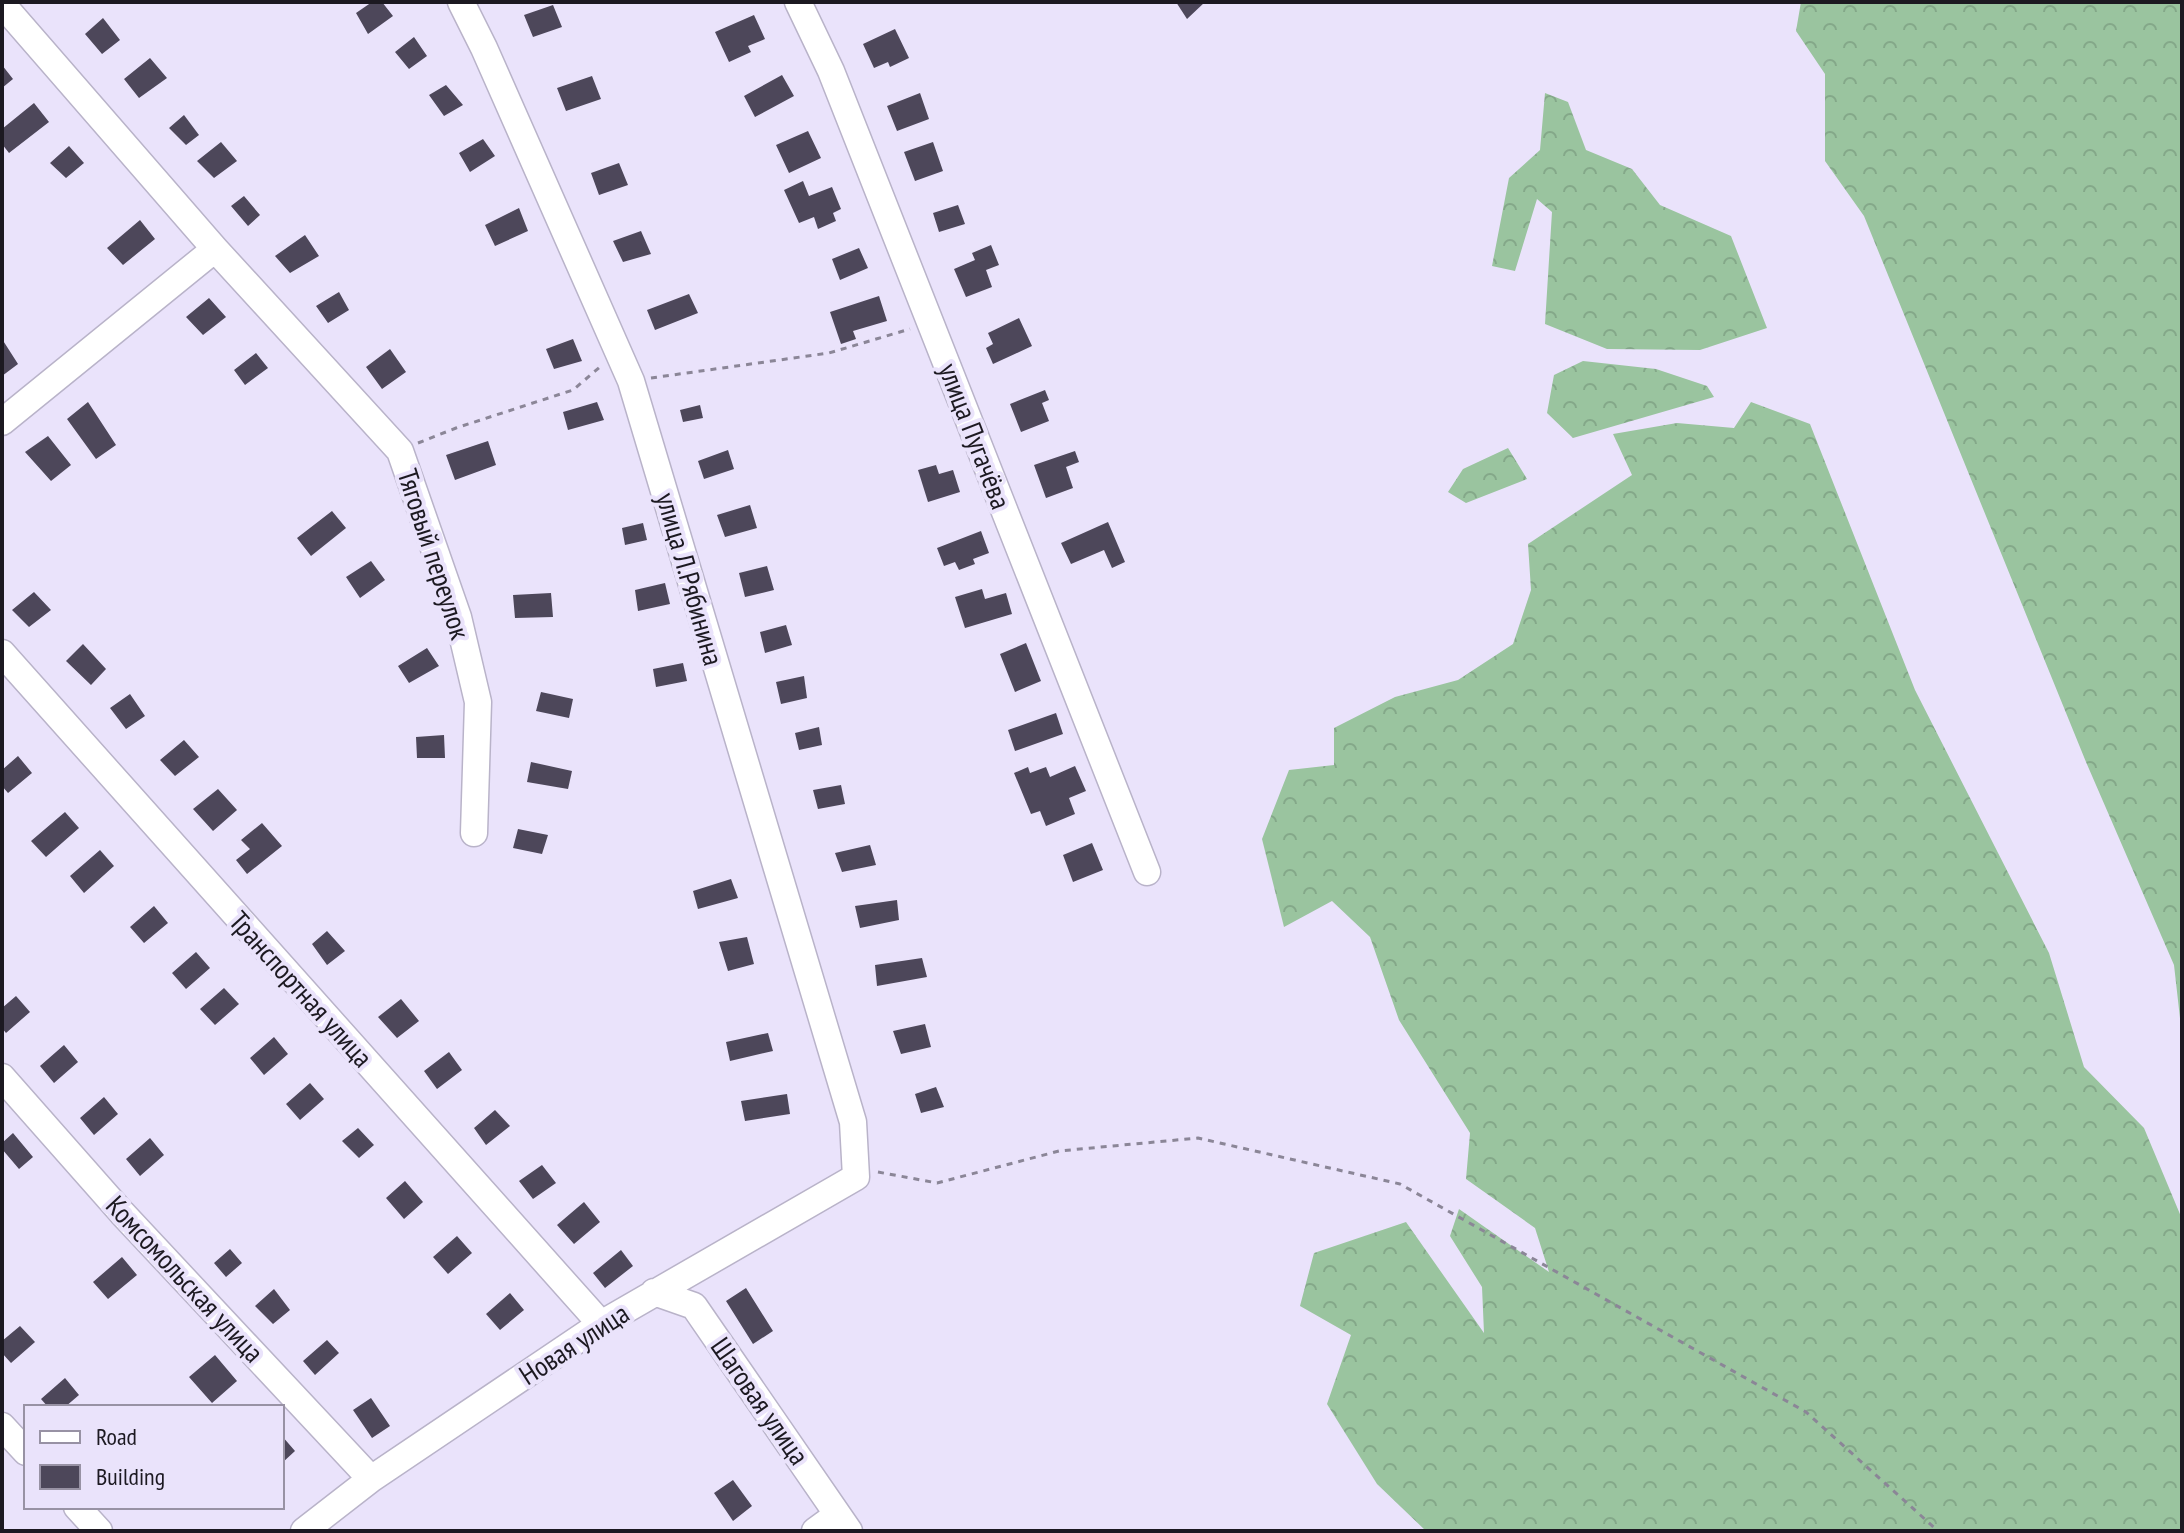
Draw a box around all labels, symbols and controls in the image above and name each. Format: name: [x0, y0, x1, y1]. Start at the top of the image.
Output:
street label: улица Пугачёва: [931, 358, 1020, 514]
street label: Тяговый переулок: [390, 464, 479, 644]
street label: улица Л.Рябинина: [648, 488, 733, 670]
street label: Транспортная улица: [221, 903, 381, 1075]
street label: Комсомольская улица: [98, 1187, 272, 1370]
street label: Новая улица: [512, 1294, 636, 1393]
street label: Шаговая улица: [703, 1330, 818, 1472]
legend: [24, 1405, 284, 1509]
text: Road: [96, 1421, 137, 1452]
text: Building: [96, 1461, 165, 1492]

